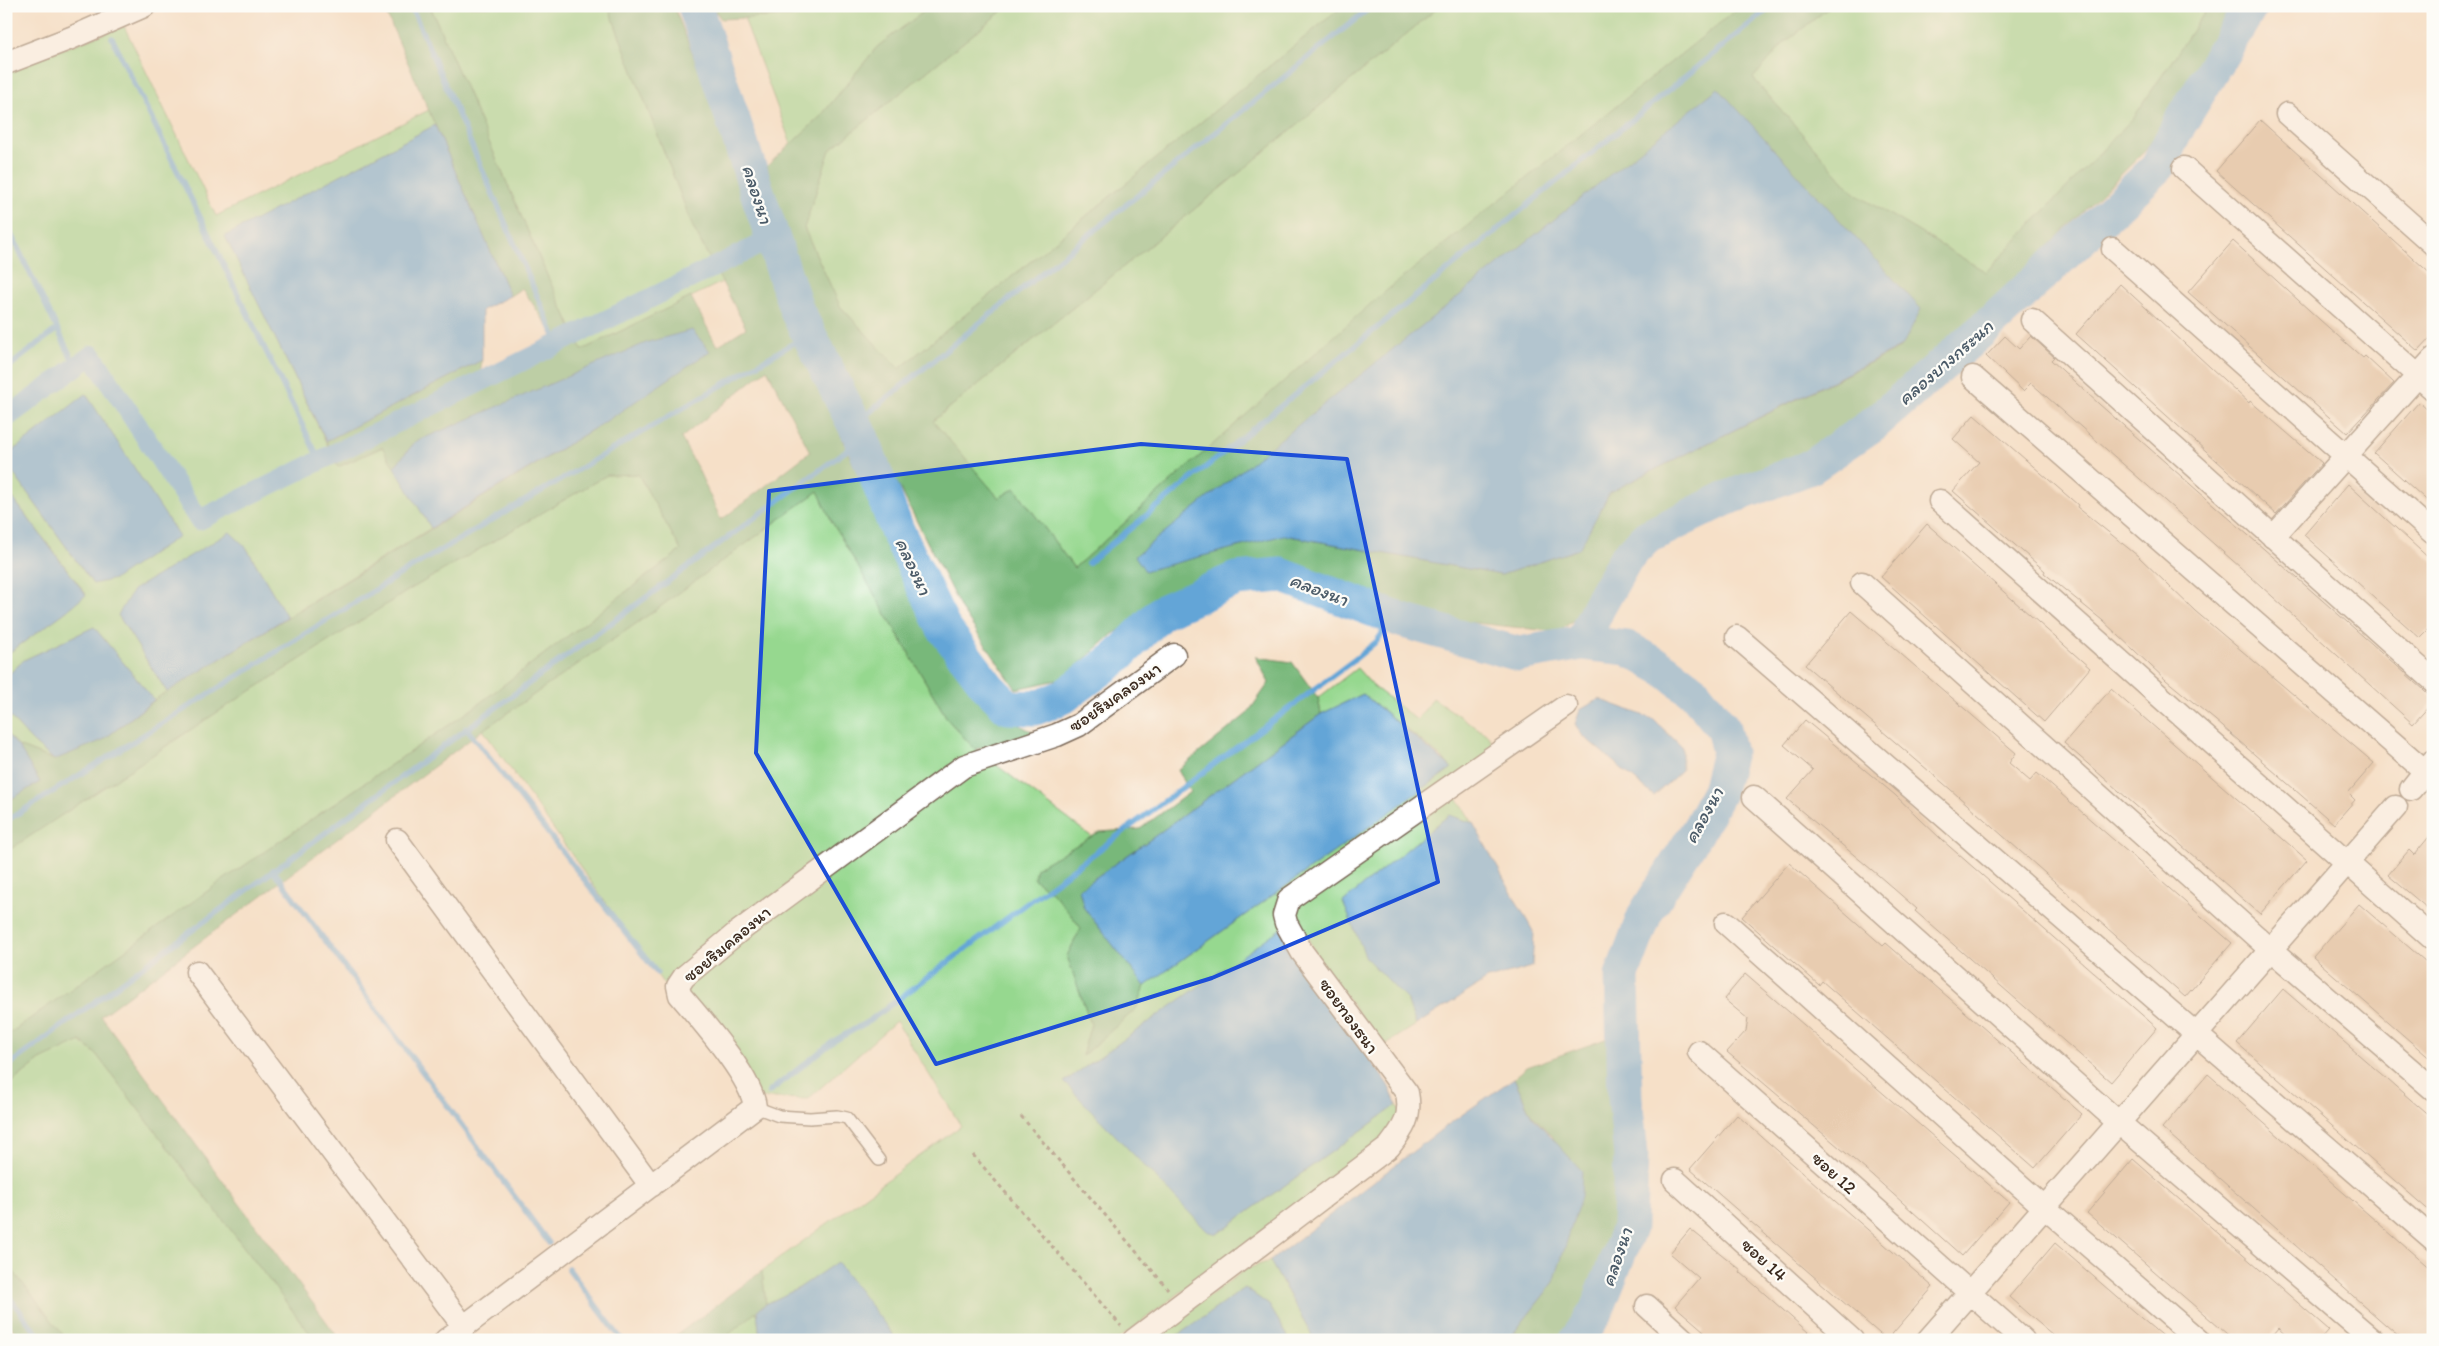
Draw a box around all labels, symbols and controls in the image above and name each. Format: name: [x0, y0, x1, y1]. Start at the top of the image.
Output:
water label: คลองนา: [737, 162, 778, 228]
water label: คลองบางกระนก: [1893, 315, 1998, 410]
water label: คลองนา: [890, 534, 937, 600]
water label: คลองนา: [1286, 568, 1352, 611]
street label: ซอยริมคลองนา: [1065, 657, 1165, 737]
water label: คลองนา: [1679, 782, 1729, 847]
street label: ซอยริมคลองนา: [679, 901, 775, 987]
street label: ซอยทองธนา: [1314, 974, 1384, 1058]
street label: ซอย 12: [1807, 1147, 1861, 1199]
water label: คลองนา: [1596, 1224, 1638, 1290]
street label: ซอย 14: [1737, 1234, 1792, 1286]

